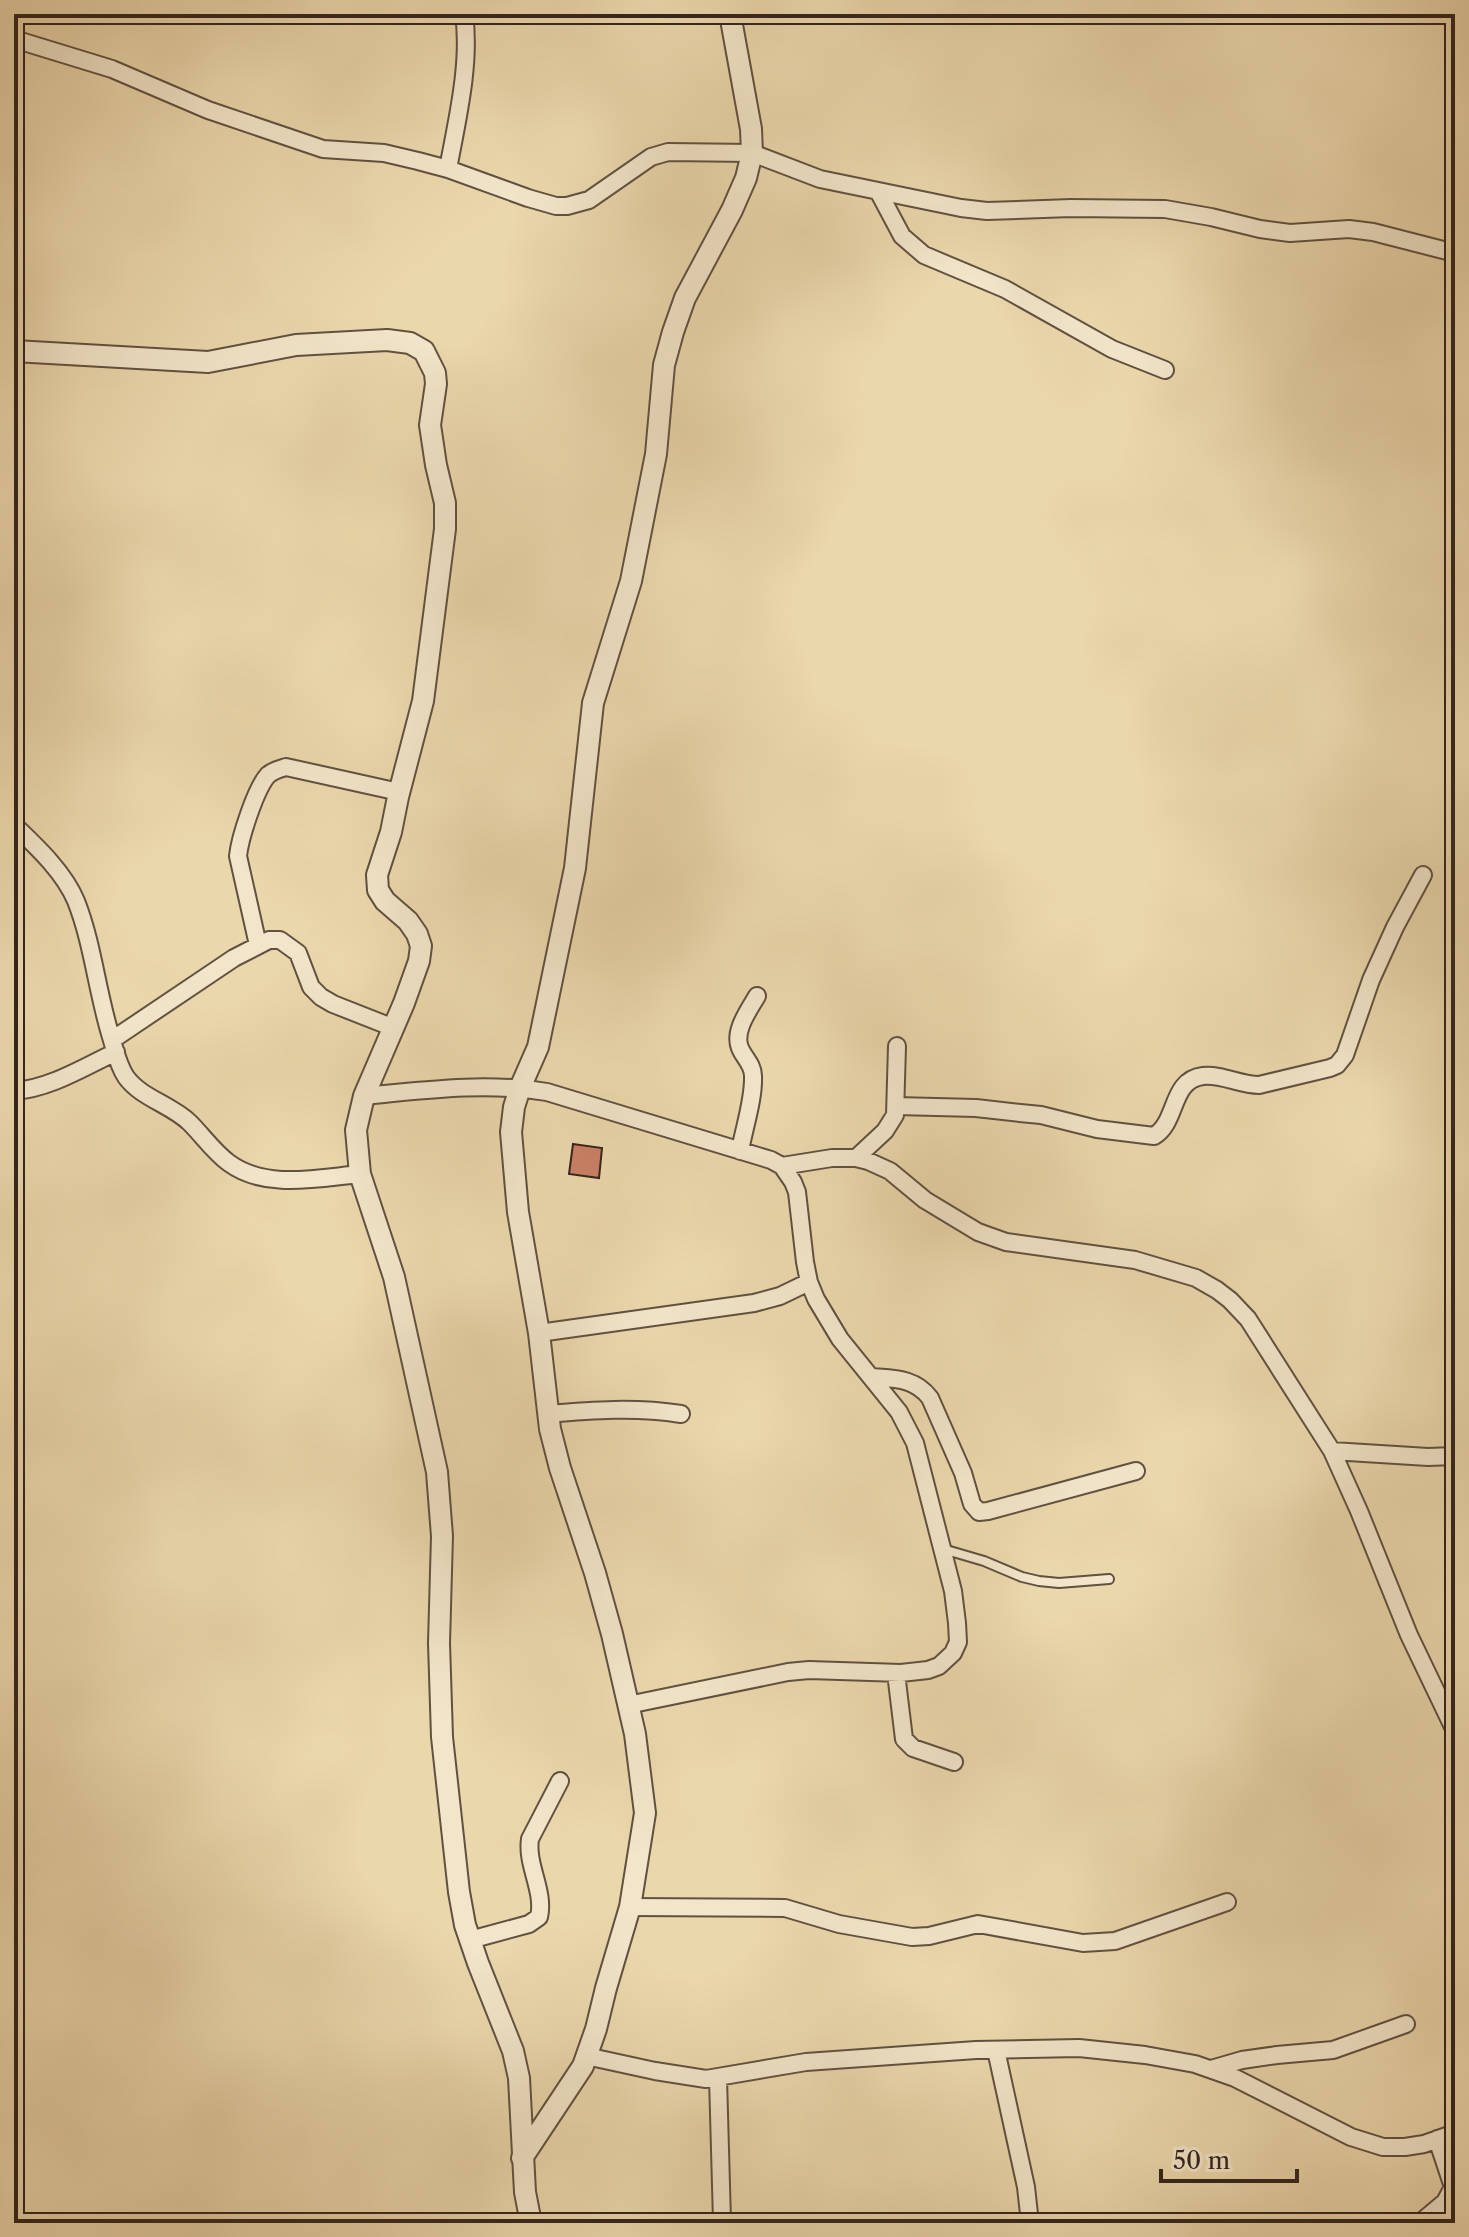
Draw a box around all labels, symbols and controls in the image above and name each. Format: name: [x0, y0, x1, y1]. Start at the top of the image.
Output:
scale bar: [1161, 2133, 1297, 2183]
text: 50 m: [1173, 2146, 1230, 2175]

